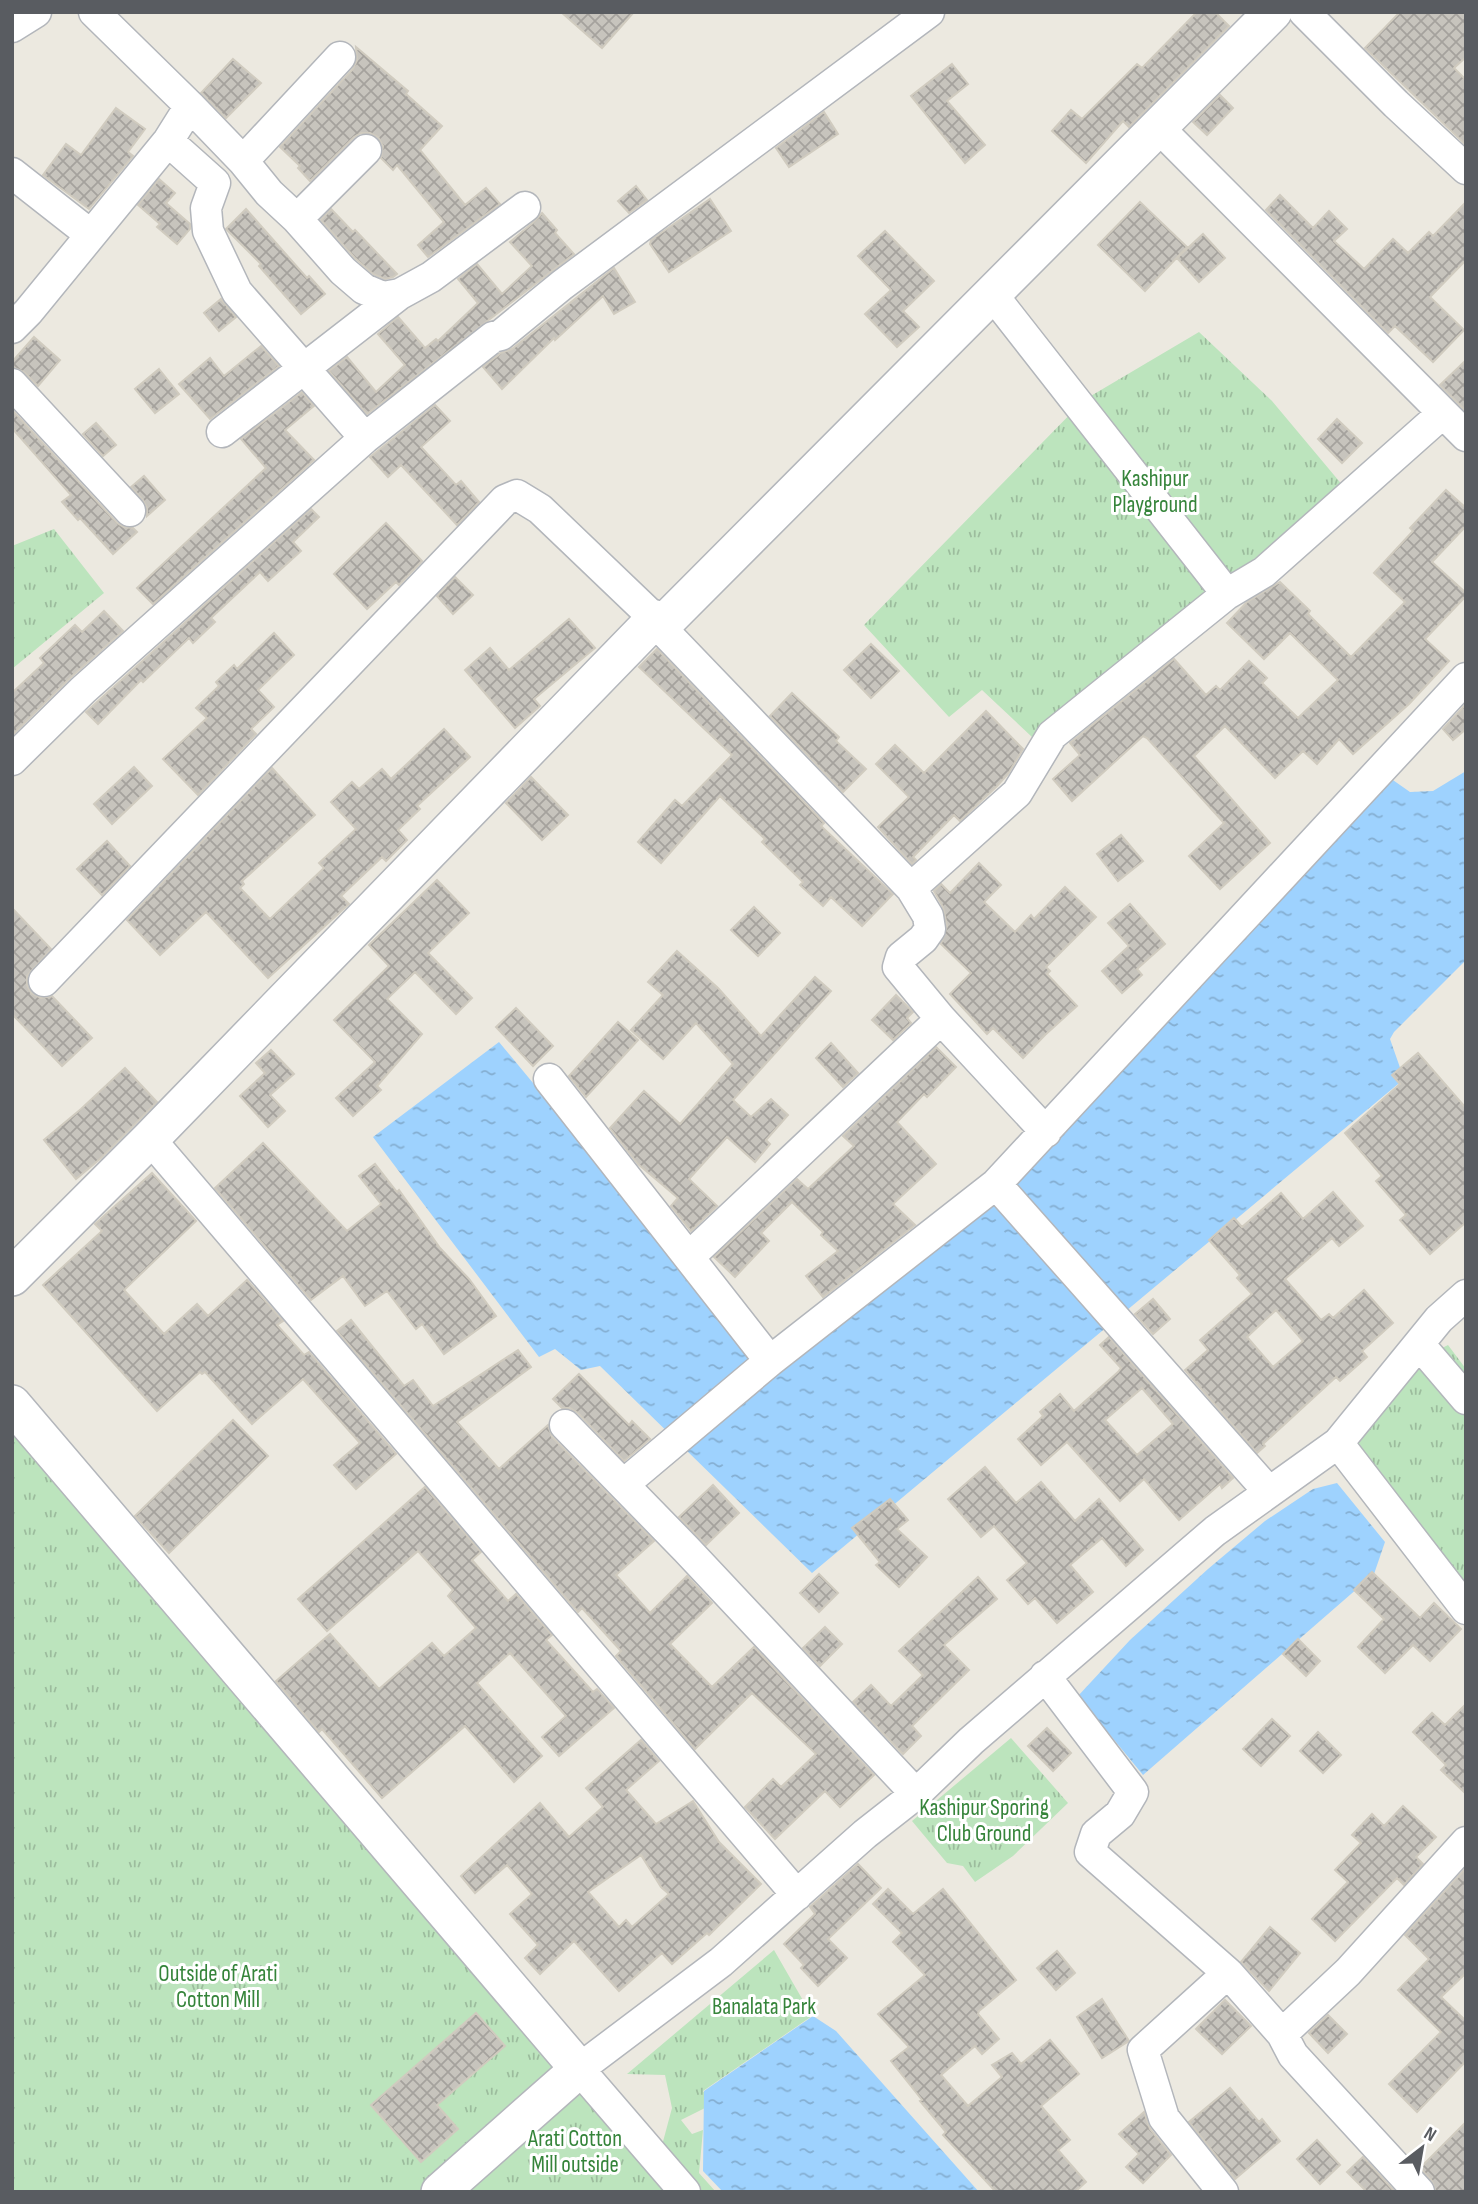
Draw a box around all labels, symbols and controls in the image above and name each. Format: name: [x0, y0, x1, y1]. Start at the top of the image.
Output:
park label: Kashipur Playground: [1113, 465, 1198, 519]
park label: Kashipur Sporing Club Ground: [919, 1794, 1049, 1848]
park label: Outside of Arati Cotton Mill: [158, 1960, 278, 2014]
park label: Banalata Park: [712, 1993, 816, 2021]
north arrow: [1387, 2113, 1457, 2183]
text: N: [1420, 2122, 1440, 2147]
park label: Arati Cotton Mill outside: [527, 2125, 622, 2179]

